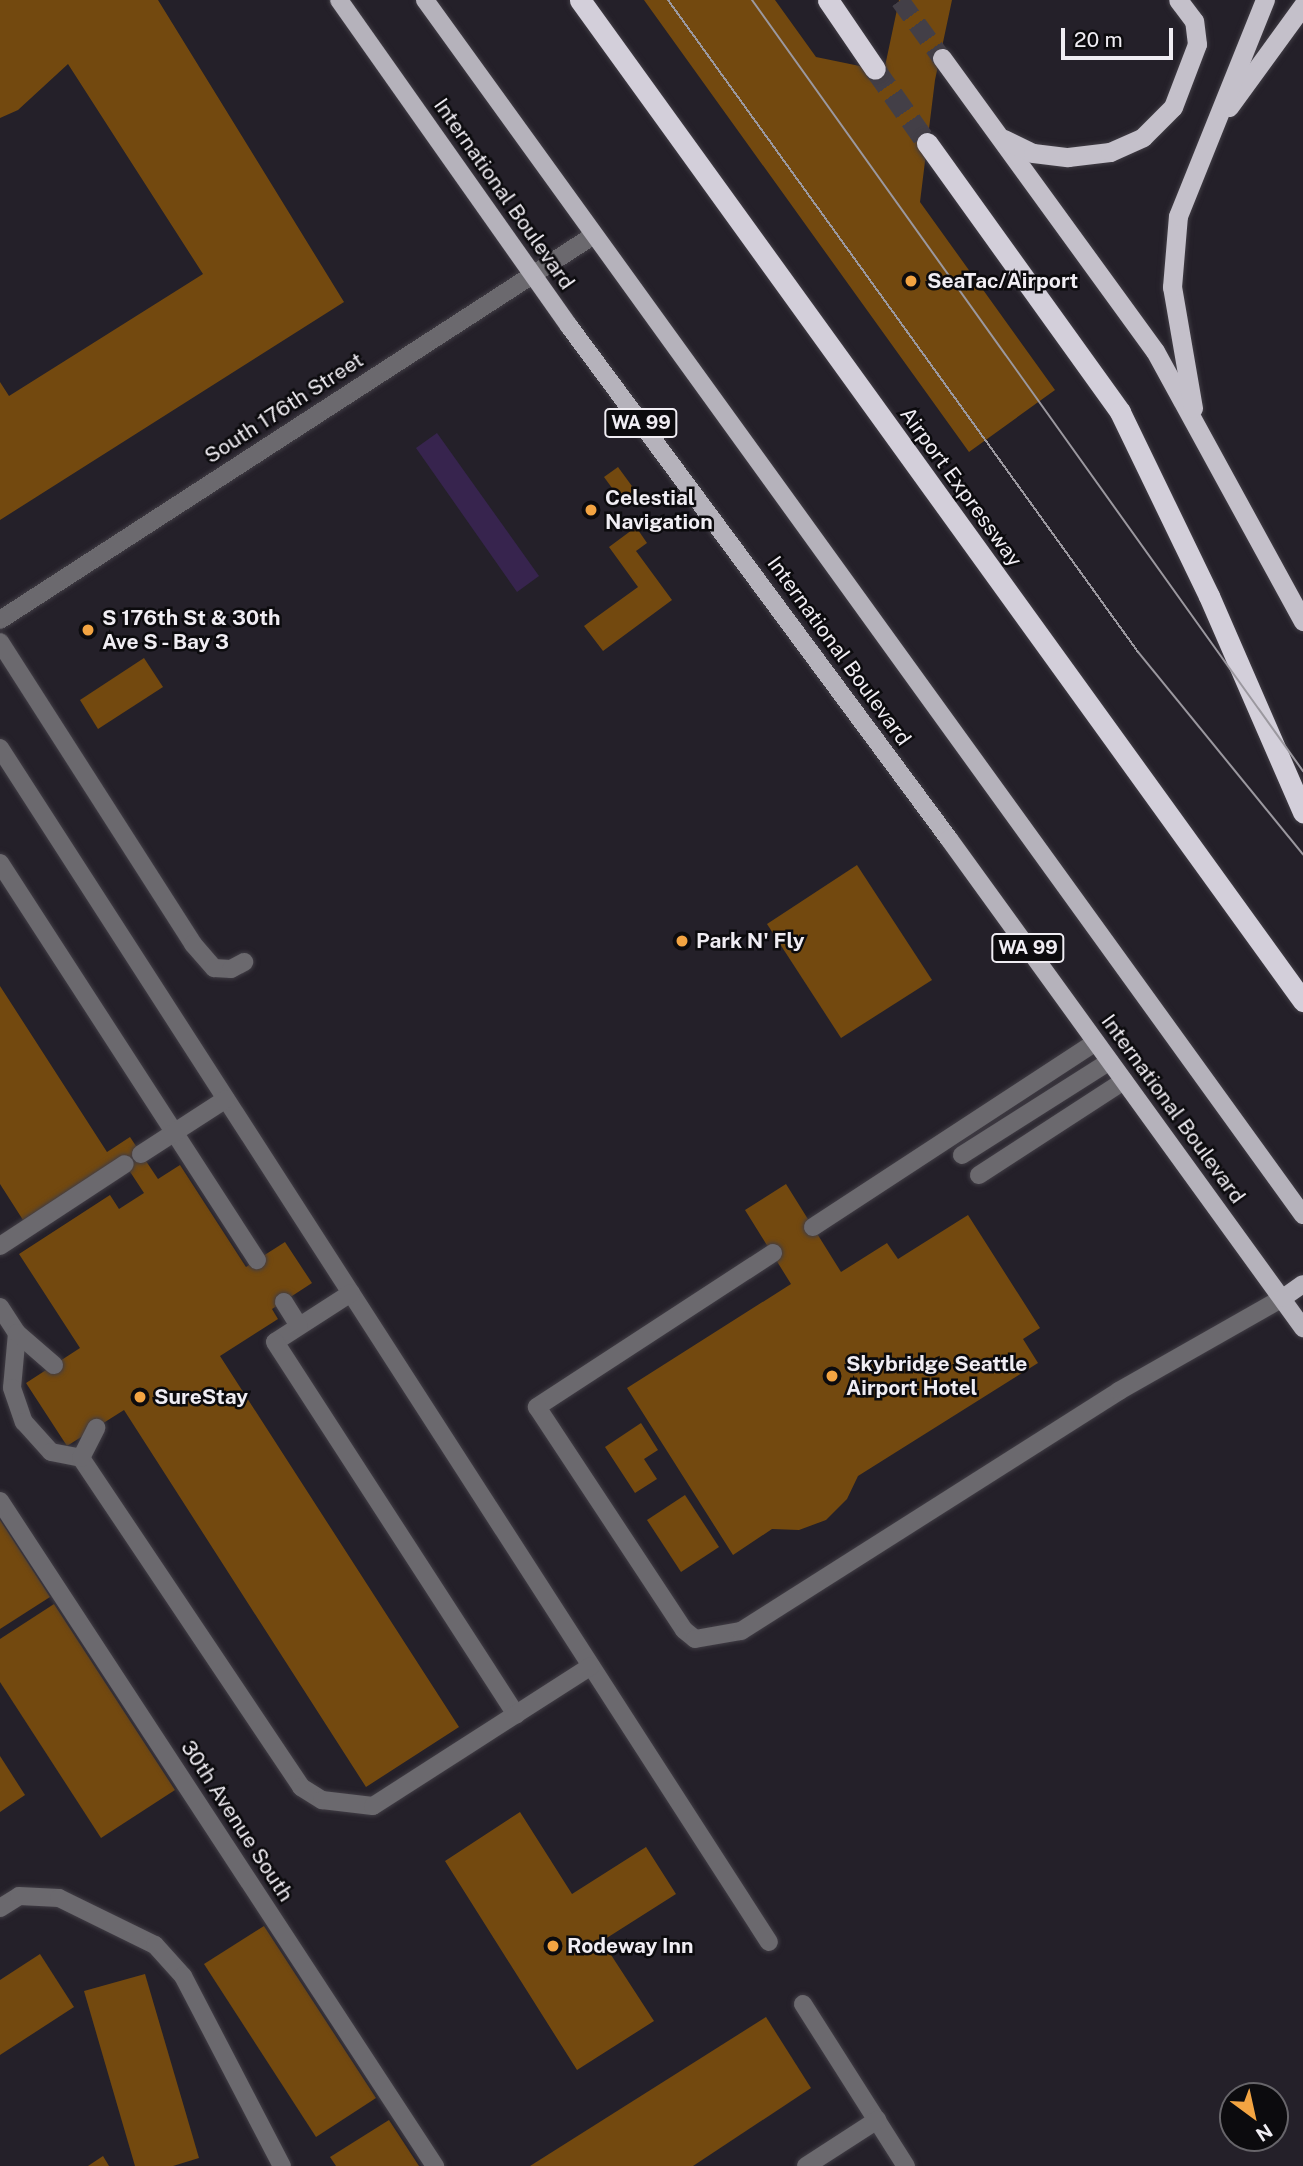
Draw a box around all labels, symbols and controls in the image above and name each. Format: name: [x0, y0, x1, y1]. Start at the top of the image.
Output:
scale bar: [1065, 14, 1177, 58]
text: 20 m: [1074, 27, 1123, 52]
street label: International Boulevard: [428, 94, 580, 294]
place label: SeaTac/Airport: [927, 268, 1078, 294]
marker: SeaTac/Airport: [901, 271, 921, 291]
street label: South 176th Street: [200, 347, 368, 469]
street label: Airport Expressway: [895, 402, 1027, 572]
road number: WA 99: [604, 408, 678, 438]
place label: Celestial Navigation: [605, 485, 713, 535]
marker: Celestial Navigation: [583, 502, 599, 518]
street label: International Boulevard: [762, 552, 916, 750]
place label: S 176th St & 30th Ave S - Bay 3: [102, 605, 281, 655]
marker: S 176th St & 30th Ave S - Bay 3: [80, 622, 96, 638]
place label: Park N' Fly: [696, 928, 805, 954]
road number: WA 99: [991, 932, 1065, 964]
marker: Park N' Fly: [674, 933, 690, 949]
street label: International Boulevard: [1096, 1010, 1250, 1208]
place label: Skybridge Seattle Airport Hotel: [846, 1351, 1028, 1401]
marker: Skybridge Seattle Airport Hotel: [824, 1368, 840, 1384]
place label: SureStay: [154, 1384, 248, 1410]
marker: SureStay: [132, 1389, 148, 1405]
street label: 30th Avenue South: [176, 1736, 298, 1906]
place label: Rodeway Inn: [567, 1933, 694, 1959]
marker: Rodeway Inn: [545, 1938, 561, 1954]
north arrow: [1219, 2082, 1289, 2152]
text: N: [1252, 2120, 1277, 2146]

